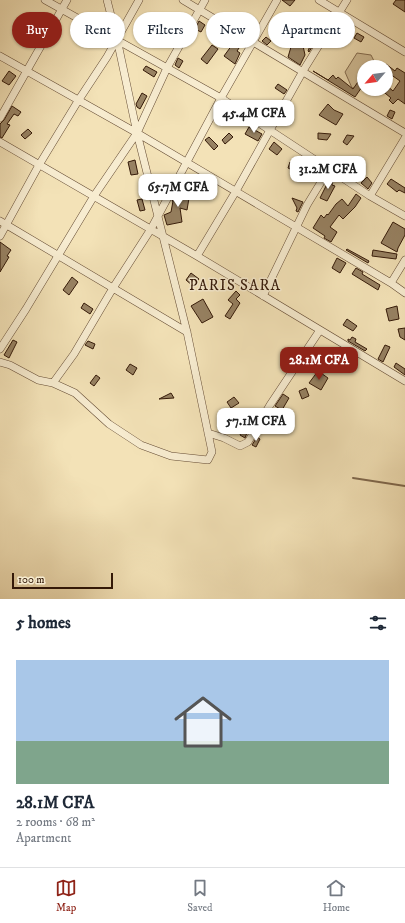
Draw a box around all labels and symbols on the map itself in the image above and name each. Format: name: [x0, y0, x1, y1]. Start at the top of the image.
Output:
north arrow: [357, 60, 393, 96]
pin: 45.4M CFA: [208, 100, 300, 134]
pin: 31.2M CFA: [282, 156, 374, 190]
pin: 65.7M CFA: [132, 174, 224, 208]
district label: PARIS SARA: [189, 276, 281, 295]
pin: 28.1M CFA: [273, 347, 365, 381]
pin: 57.1M CFA: [210, 408, 302, 442]
scale bar: [12, 571, 113, 590]

